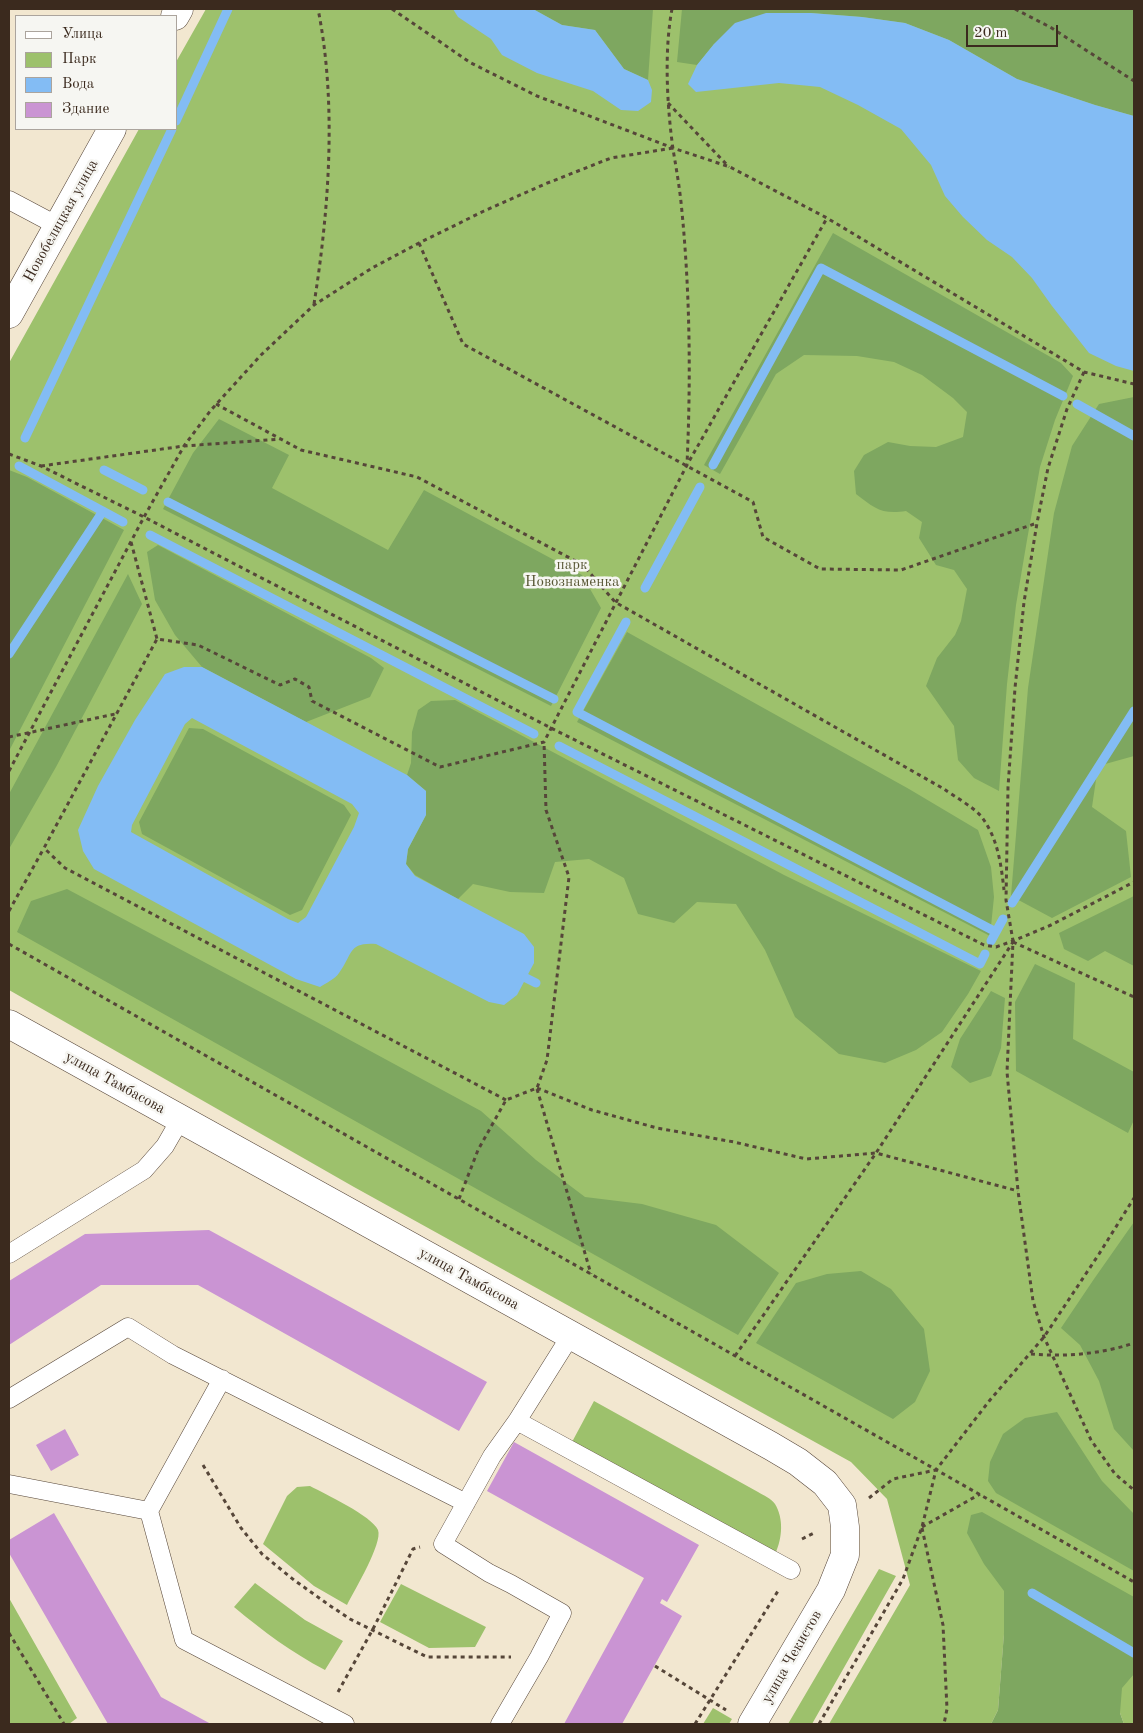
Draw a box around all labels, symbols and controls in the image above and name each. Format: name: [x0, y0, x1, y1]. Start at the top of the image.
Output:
legend: [15, 15, 178, 130]
scale bar: [968, 15, 1060, 47]
text: 20 m: [974, 26, 1008, 41]
text: Улица: [62, 27, 103, 42]
text: Парк: [62, 52, 97, 67]
text: Вода: [62, 77, 94, 92]
text: Здание: [62, 102, 109, 117]
street label: Новобелицкая улица: [20, 157, 102, 285]
park label: парк Новознаменка: [525, 556, 619, 591]
street label: улица Тамбасова: [62, 1048, 168, 1118]
street label: улица Тамбасова: [416, 1244, 522, 1314]
street label: улица Чекистов: [758, 1607, 826, 1707]

